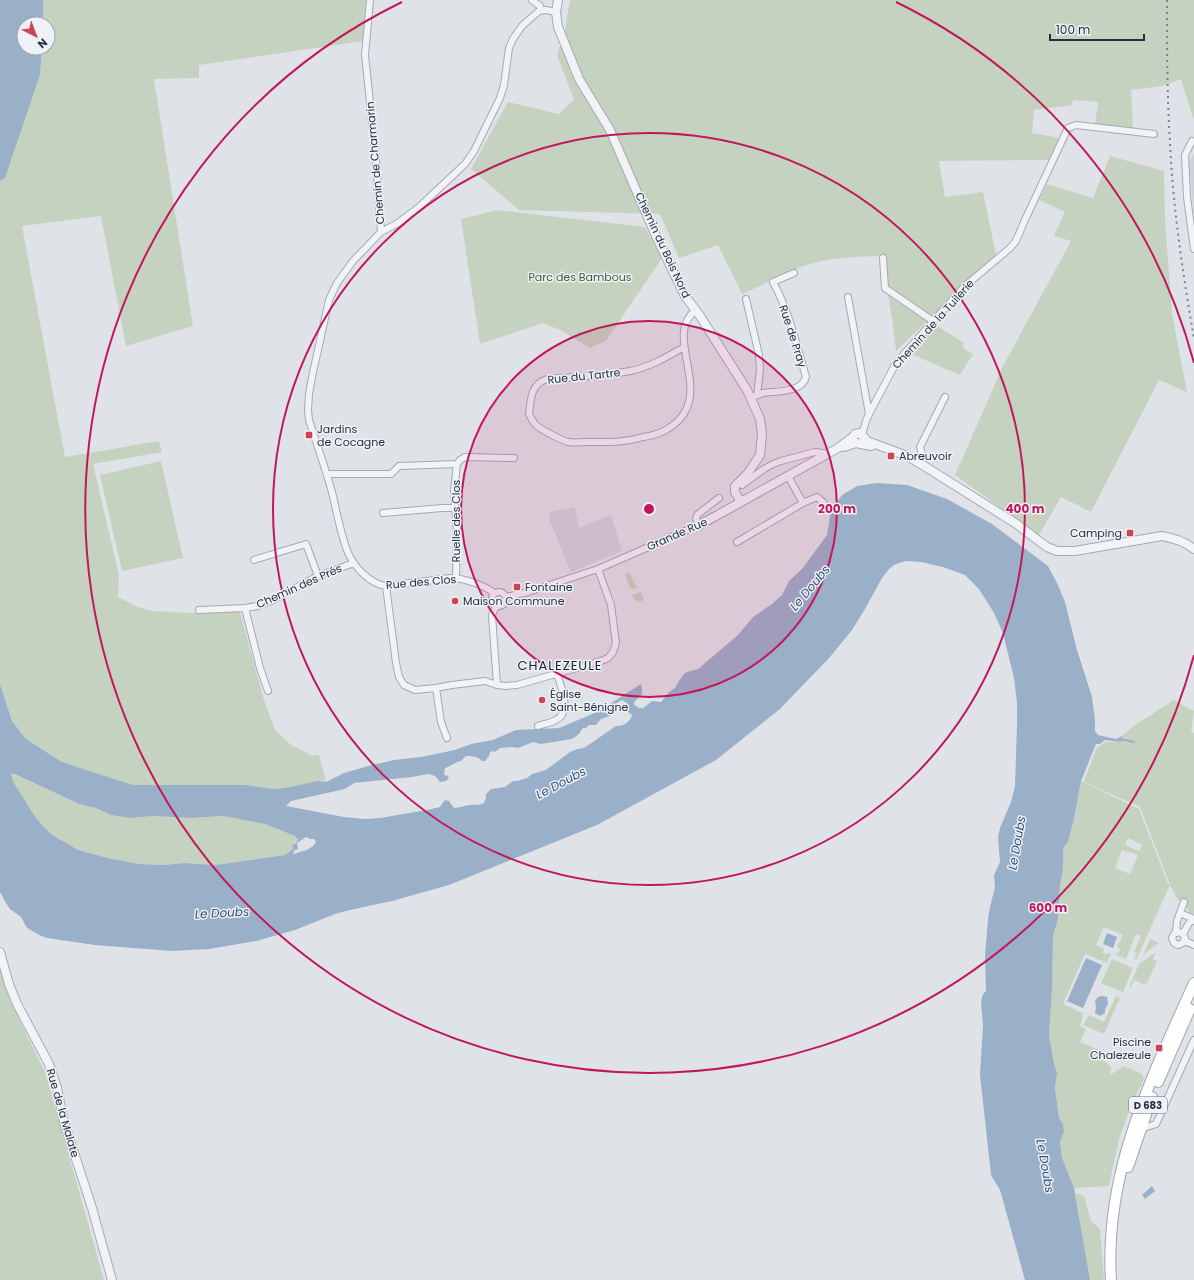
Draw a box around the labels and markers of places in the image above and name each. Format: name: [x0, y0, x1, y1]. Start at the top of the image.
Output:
place label: Jardins de Cocagne: [317, 421, 385, 450]
marker: Jardins de Cocagne: [304, 430, 314, 440]
place label: Abreuvoir: [899, 448, 952, 464]
marker: Abreuvoir: [886, 451, 896, 461]
centre of rings: [642, 502, 656, 516]
place label: Camping: [1070, 525, 1122, 541]
marker: Camping: [1125, 528, 1135, 538]
place label: Fontaine: [525, 579, 573, 595]
marker: Fontaine: [512, 582, 522, 592]
place label: Maison Commune: [463, 593, 565, 609]
marker: Maison Commune: [450, 596, 460, 606]
place label: Église Saint-Bénigne: [550, 686, 628, 715]
marker: Église Saint-Bénigne: [537, 695, 547, 705]
place label: Piscine Chalezeule: [1090, 1034, 1151, 1063]
marker: Piscine Chalezeule: [1154, 1043, 1164, 1053]

